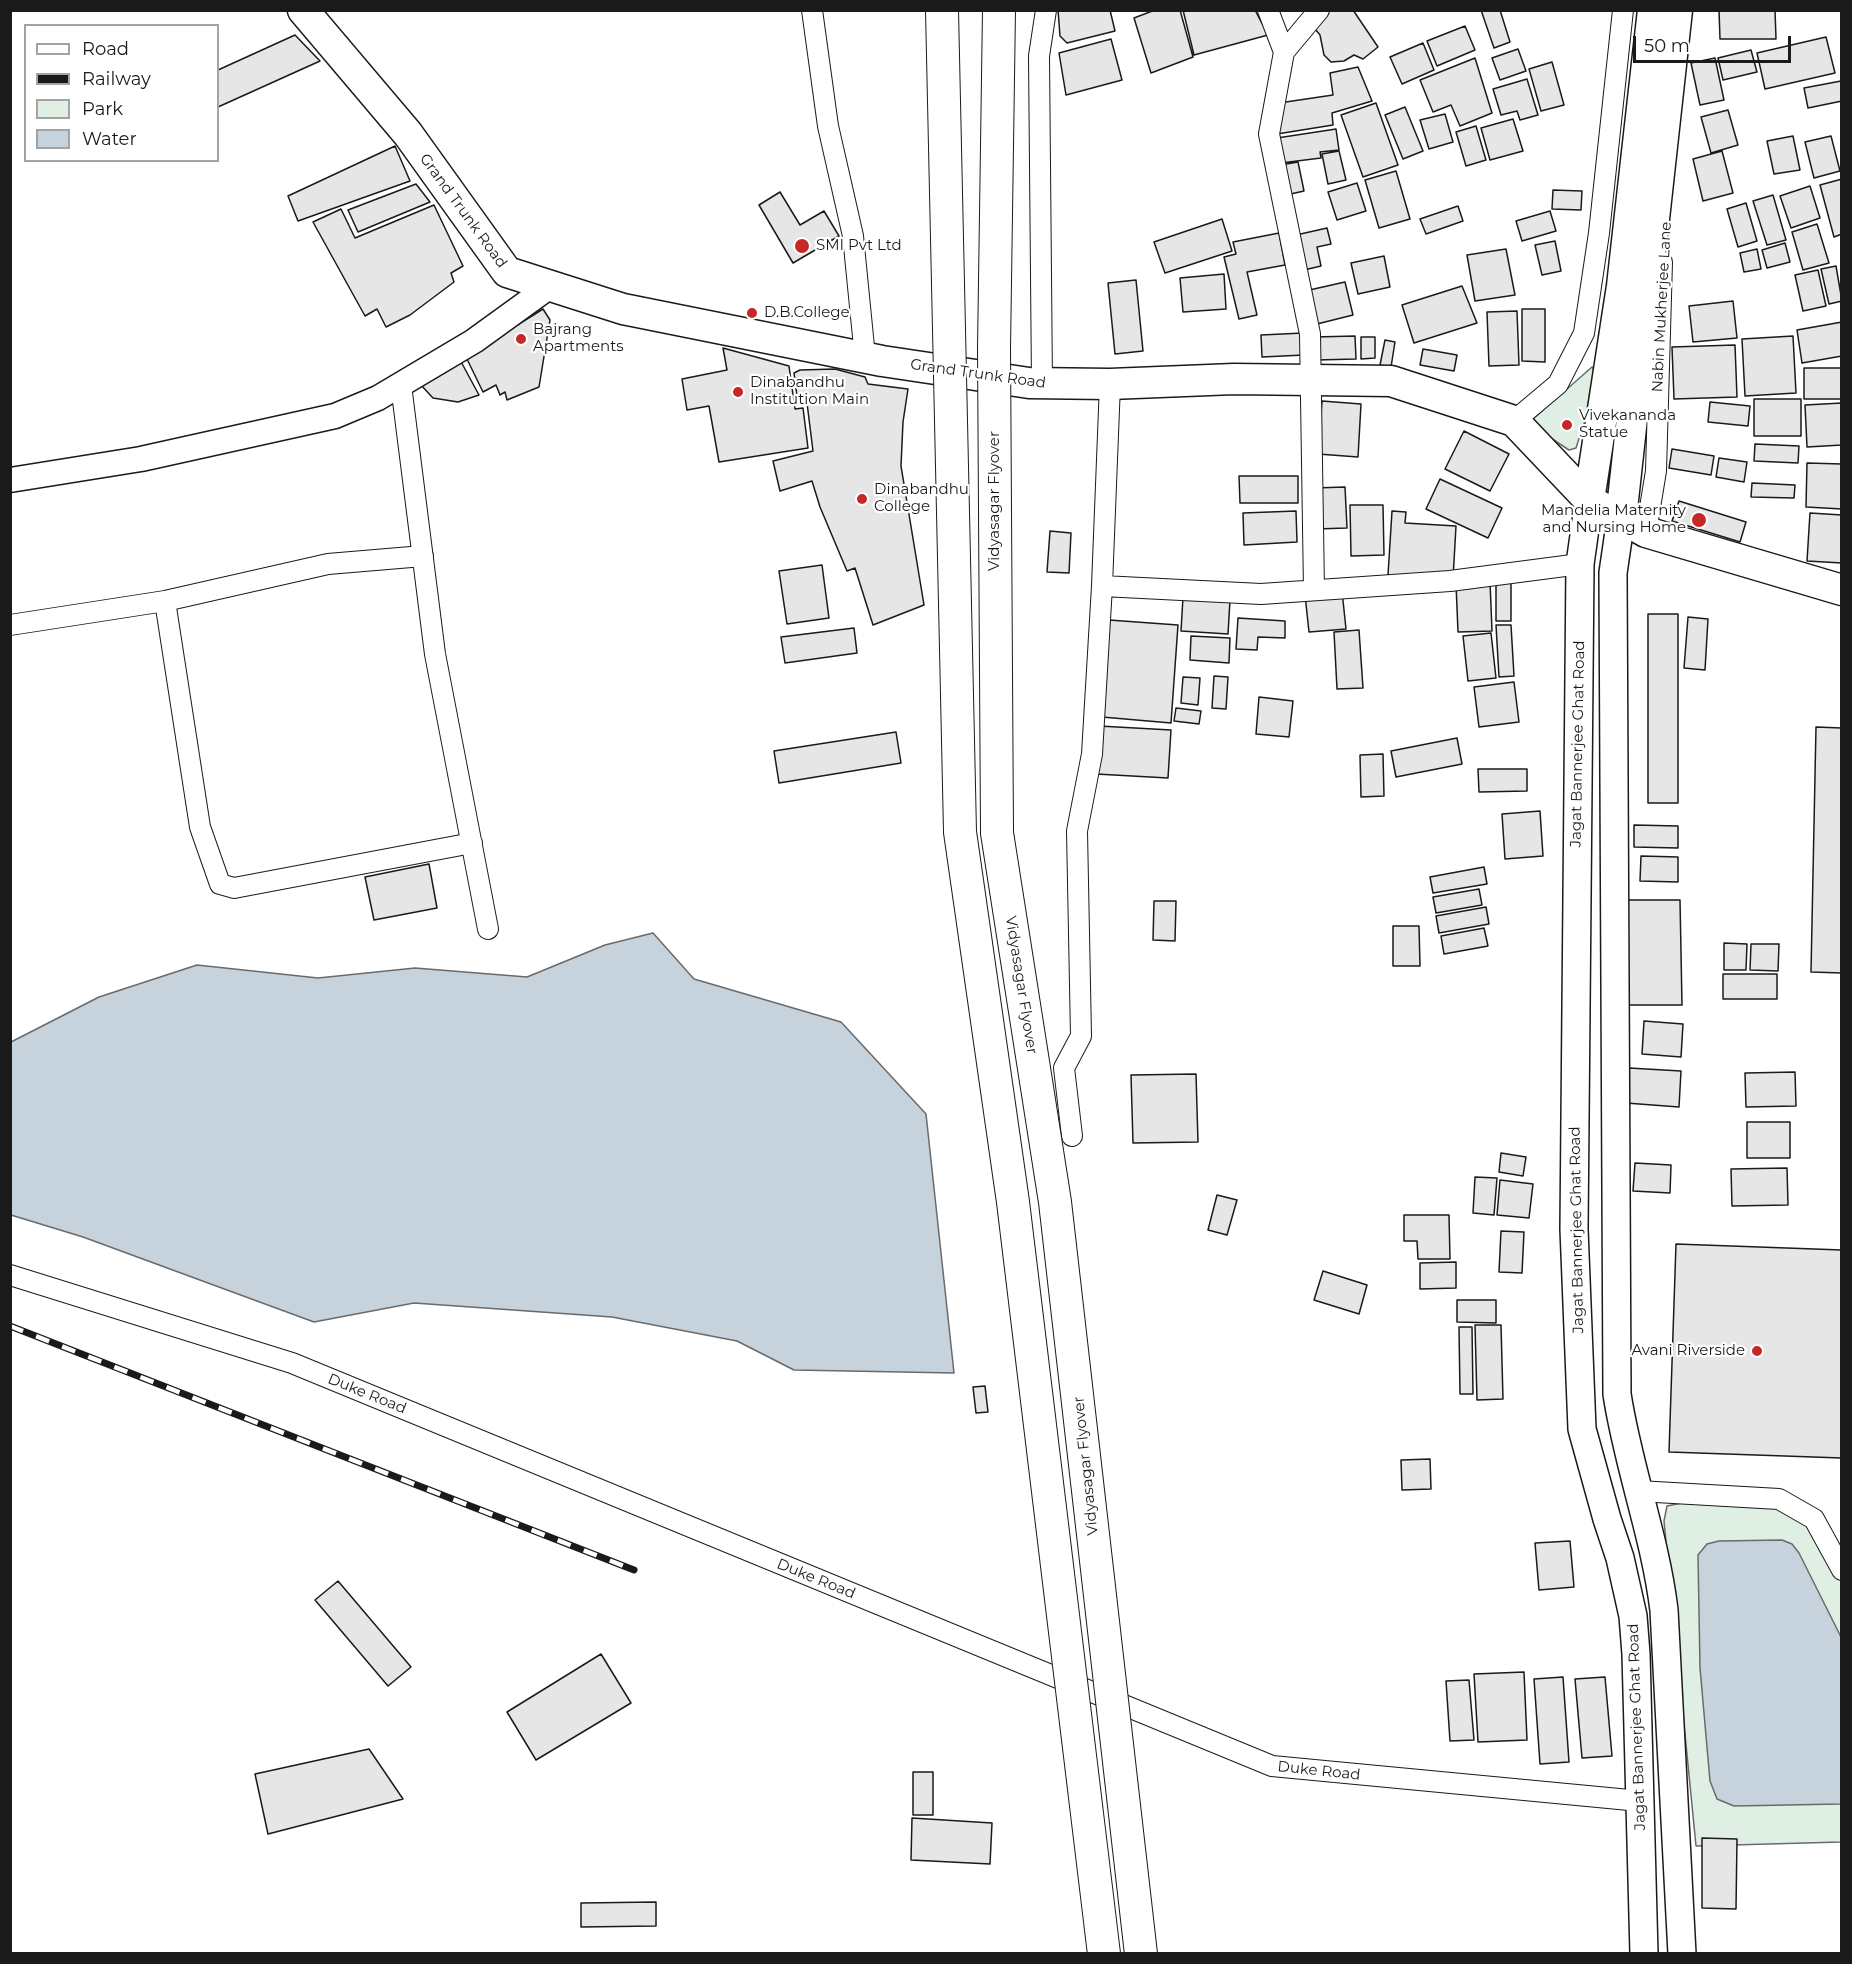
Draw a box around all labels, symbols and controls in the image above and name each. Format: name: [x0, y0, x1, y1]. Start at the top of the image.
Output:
legend: [24, 24, 219, 162]
scale bar: [1636, 24, 1794, 62]
text: 50 m: [1644, 35, 1690, 57]
text: Road: [82, 38, 129, 60]
text: Railway: [82, 68, 151, 90]
text: Park: [82, 98, 123, 120]
text: Water: [82, 128, 137, 150]
street label: Grand Trunk Road: [416, 150, 510, 272]
street label: Nabin Mukherjee Lane: [1649, 221, 1675, 393]
marker: SMI Pvt Ltd: [793, 237, 811, 255]
place label: SMI Pvt Ltd: [816, 237, 902, 255]
place label: D.B.College: [764, 304, 850, 322]
marker: D.B.College: [745, 306, 759, 320]
place label: Bajrang Apartments: [533, 321, 624, 356]
marker: Bajrang Apartments: [514, 332, 528, 346]
street label: Grand Trunk Road: [909, 356, 1047, 392]
place label: Dinabandhu Institution Main: [750, 374, 869, 409]
marker: Dinabandhu Institution Main: [731, 385, 745, 399]
place label: Vivekananda Statue: [1579, 407, 1676, 442]
marker: Vivekananda Statue: [1560, 418, 1574, 432]
street label: Vidyasagar Flyover: [986, 431, 1004, 571]
place label: Dinabandhu College: [874, 481, 969, 516]
marker: Dinabandhu College: [855, 492, 869, 506]
place label: Mandelia Maternity and Nursing Home: [1541, 502, 1686, 537]
marker: Mandelia Maternity and Nursing Home: [1690, 511, 1708, 529]
street label: Jagat Bannerjee Ghat Road: [1567, 640, 1589, 848]
street label: Vidyasagar Flyover: [1001, 915, 1041, 1055]
street label: Jagat Bannerjee Ghat Road: [1566, 1126, 1588, 1334]
place label: Avani Riverside: [1631, 1342, 1745, 1360]
marker: Avani Riverside: [1750, 1344, 1764, 1358]
street label: Duke Road: [325, 1370, 409, 1418]
street label: Vidyasagar Flyover: [1070, 1396, 1102, 1536]
street label: Duke Road: [774, 1555, 858, 1603]
street label: Jagat Bannerjee Ghat Road: [1624, 1623, 1650, 1831]
street label: Duke Road: [1277, 1758, 1361, 1784]

